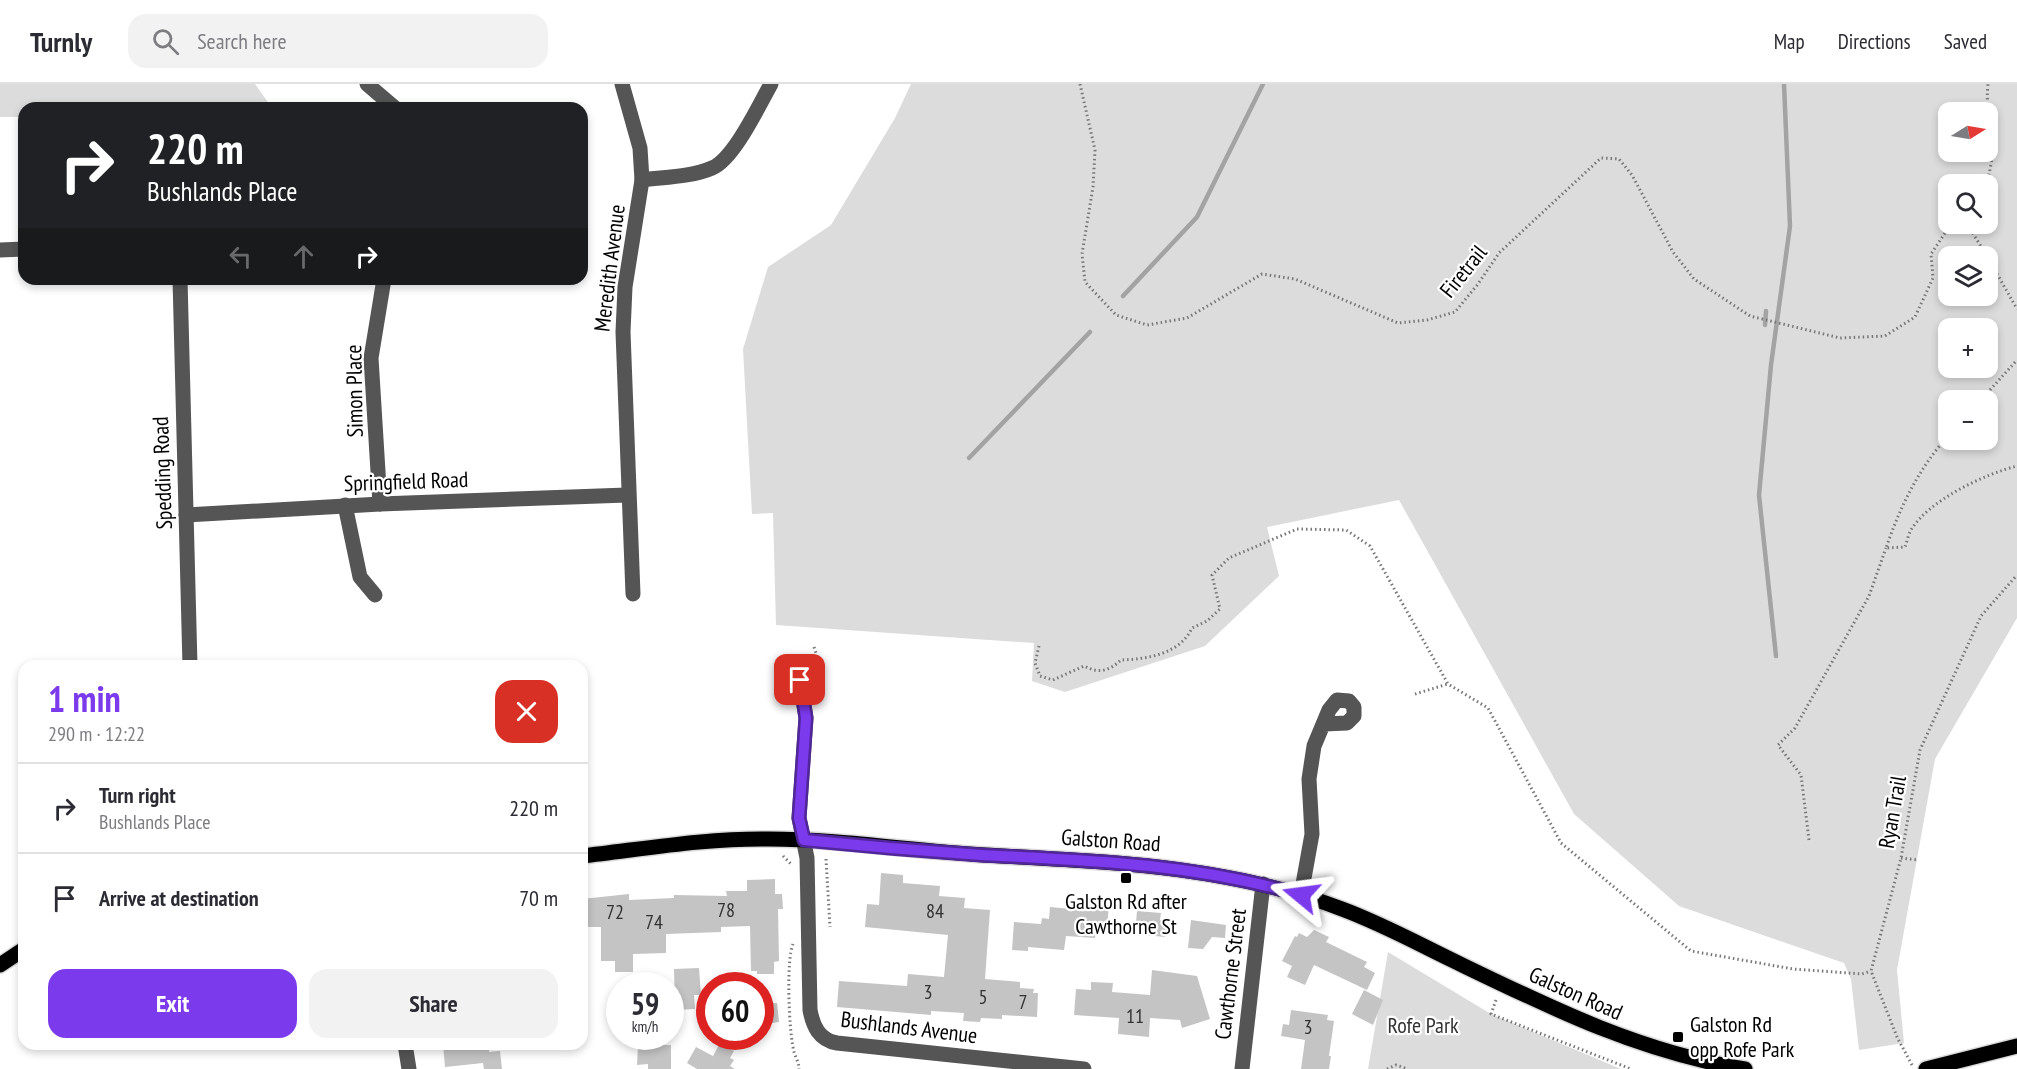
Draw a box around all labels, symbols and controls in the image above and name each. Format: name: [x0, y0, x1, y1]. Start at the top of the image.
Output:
search box: [128, 14, 548, 68]
text: Turnly: [30, 23, 92, 60]
icon: search: [149, 25, 182, 58]
text: Search here: [197, 27, 287, 55]
text: Map: [1774, 28, 1805, 55]
text: Directions: [1838, 28, 1911, 55]
text: Saved: [1944, 28, 1987, 55]
north arrow: [1938, 102, 1998, 162]
map controls: [1938, 102, 1998, 450]
text: 220 m: [147, 121, 244, 176]
icon: right: [48, 126, 126, 204]
text: Bushlands Place: [147, 174, 298, 208]
button: search: [1938, 174, 1998, 234]
street label: Meredith Avenue: [587, 203, 631, 333]
street label: Firetrail: [1433, 238, 1493, 303]
icon: left: [224, 240, 257, 273]
icon: ahead: [287, 240, 320, 273]
icon: right: [350, 240, 383, 273]
button: layers: [1938, 246, 1998, 306]
button: +: [1938, 318, 1998, 378]
street label: Simon Place: [339, 344, 369, 438]
button: −: [1938, 390, 1998, 450]
street label: Spedding Road: [146, 416, 178, 530]
street label: Springfield Road: [343, 465, 469, 497]
pin: [774, 654, 825, 705]
icon: arrive: [783, 663, 816, 696]
text: 1 min: [48, 675, 121, 722]
button: close: [495, 680, 558, 743]
text: 290 m · 12:22: [48, 721, 145, 747]
street label: Ryan Trail: [1872, 773, 1912, 851]
text: Turn right: [99, 781, 176, 809]
icon: right: [48, 792, 81, 825]
text: 220 m: [509, 794, 558, 822]
text: Bushlands Place: [99, 809, 210, 835]
street label: Galston Road: [1060, 823, 1162, 857]
position arrow: [1269, 863, 1333, 927]
marker: Galston Rd after Cawthorne St: [1119, 871, 1133, 885]
icon: arrive: [48, 882, 81, 915]
text: Arrive at destination: [99, 884, 259, 912]
text: 70 m: [519, 884, 558, 912]
place label: Galston Rd after Cawthorne St: [1065, 887, 1187, 940]
house number: 78: [717, 897, 735, 923]
house number: 84: [926, 898, 944, 924]
house number: 72: [606, 899, 624, 925]
street label: Cawthorne Street: [1208, 907, 1252, 1041]
house number: 74: [645, 909, 663, 935]
street label: Galston Road: [1525, 960, 1627, 1026]
button: Exit: [48, 969, 297, 1038]
button: Share: [309, 969, 558, 1038]
speed limit sign: 60: [696, 972, 774, 1050]
house number: 3: [924, 979, 933, 1005]
text: 59: [631, 984, 659, 1023]
house number: 5: [979, 984, 988, 1010]
house number: 7: [1019, 989, 1028, 1015]
house number: 11: [1126, 1003, 1144, 1029]
street label: Bushlands Avenue: [839, 1005, 979, 1049]
place label: Galston Rd opp Rofe Park: [1690, 1010, 1795, 1063]
park label: Rofe Park: [1388, 1011, 1459, 1039]
house number: 3: [1304, 1014, 1313, 1040]
text: km/h: [632, 1017, 658, 1036]
marker: Galston Rd opp Rofe Park: [1671, 1030, 1685, 1044]

